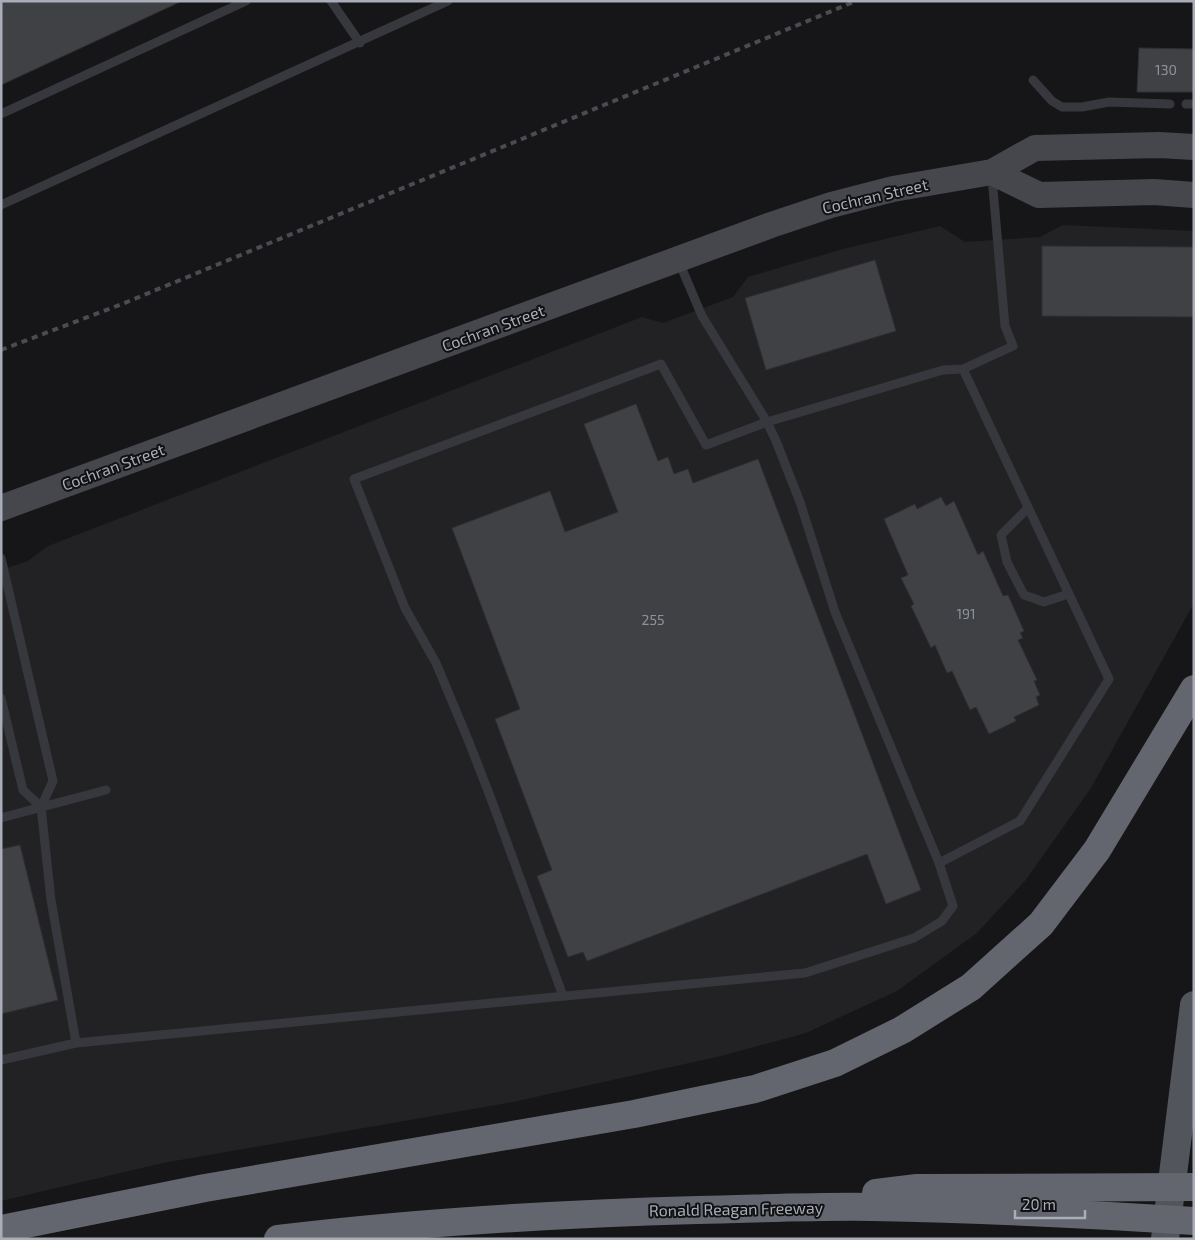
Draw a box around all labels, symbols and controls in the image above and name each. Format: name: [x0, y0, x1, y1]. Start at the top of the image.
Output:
house number: 130: [1155, 61, 1177, 78]
street label: Cochran Street: [820, 174, 930, 217]
street label: Cochran Street: [439, 300, 547, 355]
street label: Cochran Street: [59, 439, 167, 494]
house number: 191: [956, 605, 976, 622]
house number: 255: [642, 611, 664, 628]
scale bar: [1015, 1188, 1085, 1220]
text: 20 m: [1022, 1195, 1056, 1213]
street label: Ronald Reagan Freeway: [649, 1197, 824, 1220]

